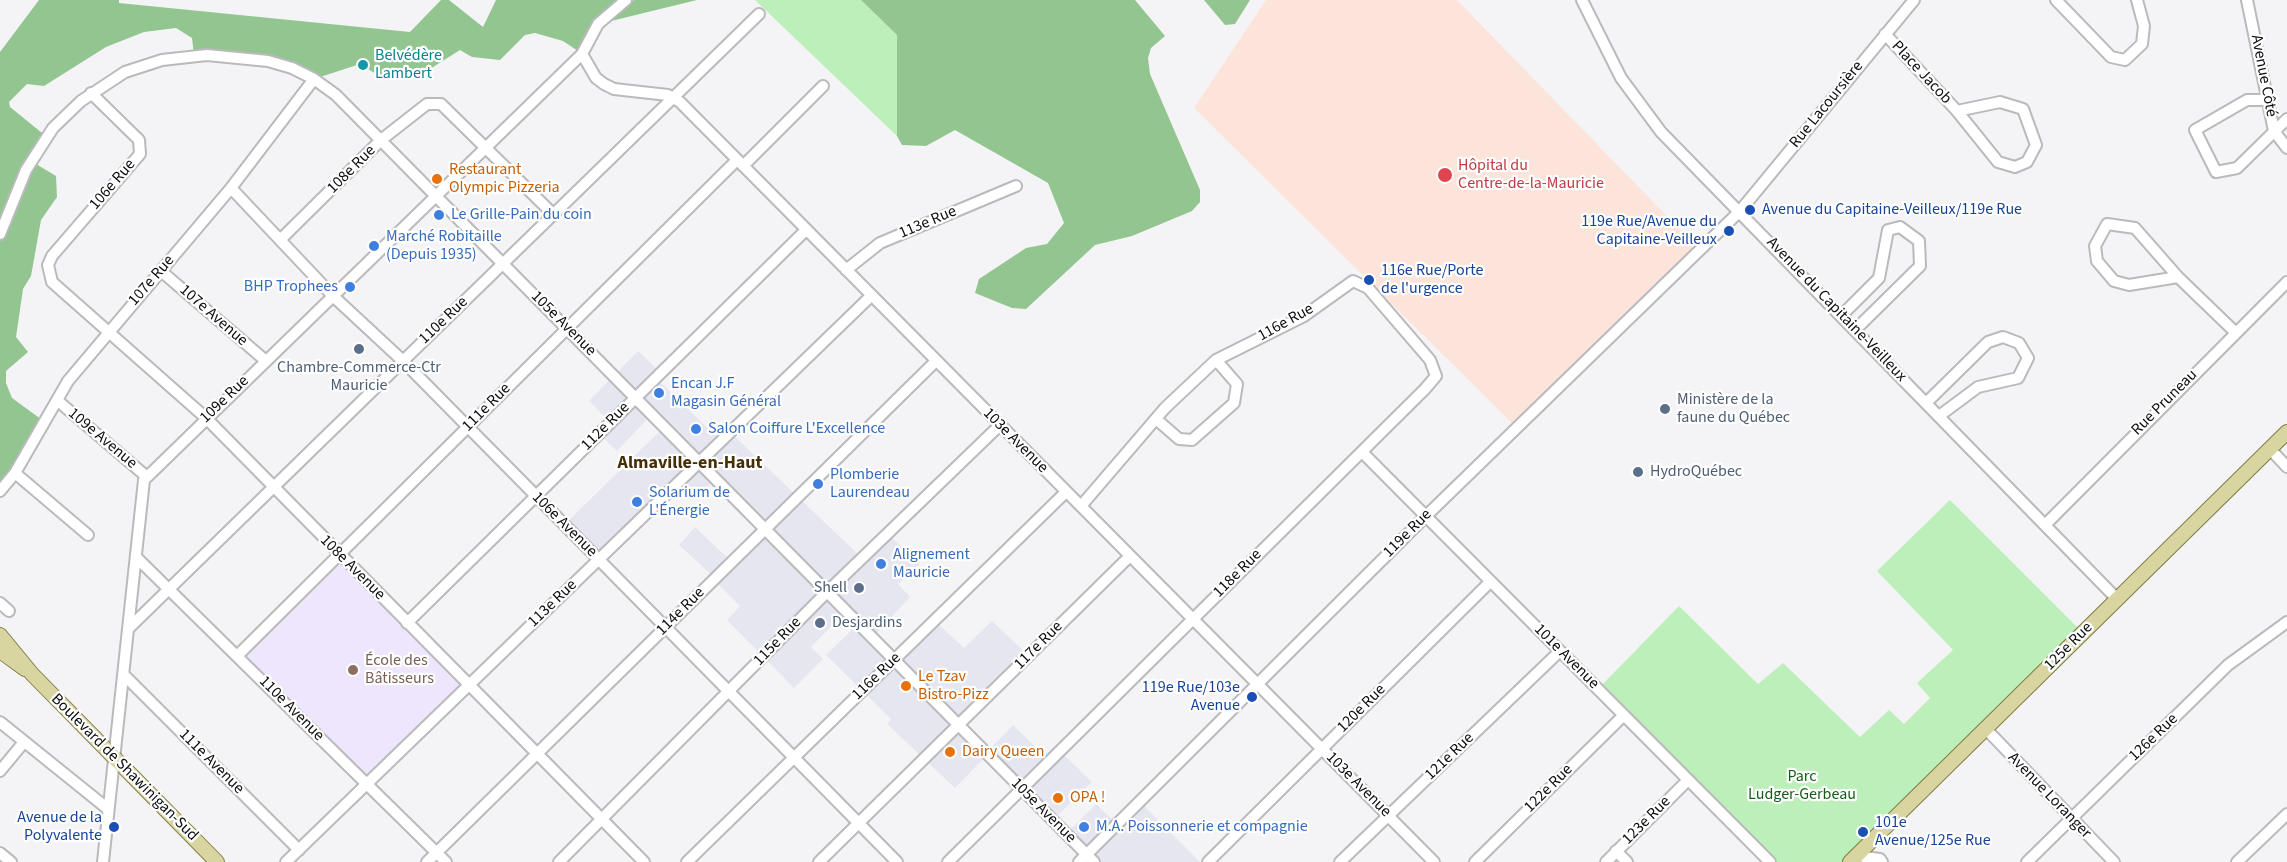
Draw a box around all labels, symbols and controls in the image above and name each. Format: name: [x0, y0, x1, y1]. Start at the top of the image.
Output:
street label: Avenue Côté: [2246, 33, 2280, 119]
street label: Place Jacob: [1887, 37, 1955, 109]
place label: Belvédère Lambert: [375, 46, 442, 84]
marker: Belvédère Lambert: [356, 58, 370, 72]
street label: Rue Lacoursière: [1786, 58, 1868, 152]
street label: 108e Rue: [324, 142, 380, 198]
street label: 106e Rue: [86, 156, 140, 214]
place label: Hôpital du Centre-de-la-Mauricie: [1458, 156, 1604, 194]
place label: Restaurant Olympic Pizzeria: [449, 160, 560, 198]
marker: Hôpital du Centre-de-la-Mauricie: [1436, 166, 1454, 184]
marker: Restaurant Olympic Pizzeria: [430, 172, 444, 186]
place label: Avenue du Capitaine-Veilleux/119e Rue: [1762, 200, 2022, 220]
street label: 113e Rue: [896, 202, 960, 244]
marker: Avenue du Capitaine-Veilleux/119e Rue: [1743, 203, 1757, 217]
place label: Le Grille-Pain du coin: [451, 205, 592, 225]
marker: Le Grille-Pain du coin: [432, 208, 446, 222]
place label: 119e Rue/Avenue du Capitaine-Veilleux: [1581, 212, 1717, 250]
marker: 119e Rue/Avenue du Capitaine-Veilleux: [1722, 224, 1736, 238]
place label: Marché Robitaille (Depuis 1935): [386, 227, 502, 265]
street label: Avenue du Capitaine-Veilleux: [1762, 234, 1910, 386]
marker: Marché Robitaille (Depuis 1935): [367, 239, 381, 253]
street label: 107e Rue: [125, 252, 179, 310]
place label: 116e Rue/Porte de l'urgence: [1381, 261, 1483, 299]
marker: 116e Rue/Porte de l'urgence: [1362, 273, 1376, 287]
place label: BHP Trophees: [244, 277, 338, 297]
marker: BHP Trophees: [343, 280, 357, 294]
street label: 107e Avenue: [175, 281, 251, 351]
street label: 105e Avenue: [526, 287, 600, 361]
street label: 110e Rue: [415, 293, 473, 349]
street label: 116e Rue: [1255, 300, 1317, 346]
marker: Chambre-Commerce-Ctr Mauricie: [352, 342, 366, 356]
place label: Chambre-Commerce-Ctr Mauricie: [277, 358, 441, 396]
street label: Rue Pruneau: [2128, 366, 2202, 440]
street label: 109e Rue: [196, 372, 254, 428]
place label: Encan J.F Magasin Général: [671, 374, 781, 412]
street label: 111e Rue: [459, 380, 515, 436]
marker: Encan J.F Magasin Général: [652, 386, 666, 400]
place label: Ministère de la faune du Québec: [1677, 390, 1790, 428]
street label: 112e Rue: [578, 399, 634, 455]
marker: Ministère de la faune du Québec: [1658, 402, 1672, 416]
street label: 103e Avenue: [978, 404, 1052, 478]
street label: 109e Avenue: [64, 405, 140, 473]
place label: Salon Coiffure L'Excellence: [708, 419, 885, 439]
marker: Salon Coiffure L'Excellence: [689, 422, 703, 436]
district label: Almaville-en-Haut: [618, 453, 762, 475]
place label: HydroQuébec: [1650, 462, 1742, 482]
place label: Plomberie Laurendeau: [830, 465, 910, 503]
marker: HydroQuébec: [1631, 465, 1645, 479]
marker: Plomberie Laurendeau: [811, 477, 825, 491]
place label: Solarium de L'Énergie: [649, 483, 730, 521]
street label: 106e Avenue: [527, 488, 601, 562]
marker: Solarium de L'Énergie: [630, 495, 644, 509]
street label: 119e Rue: [1380, 506, 1436, 562]
street label: 108e Avenue: [315, 531, 389, 605]
place label: Alignement Mauricie: [893, 545, 970, 583]
street label: 118e Rue: [1210, 546, 1266, 602]
marker: Alignement Mauricie: [874, 557, 888, 571]
street label: 113e Rue: [524, 576, 582, 632]
place label: Shell: [814, 578, 847, 598]
marker: Shell: [852, 581, 866, 595]
street label: 114e Rue: [653, 584, 709, 640]
street label: 115e Rue: [750, 613, 806, 671]
place label: Desjardins: [832, 613, 902, 633]
marker: Desjardins: [813, 616, 827, 630]
street label: 117e Rue: [1011, 618, 1067, 674]
street label: 125e Rue: [2041, 619, 2097, 675]
street label: 101e Avenue: [1529, 620, 1603, 694]
street label: 116e Rue: [848, 649, 906, 705]
place label: École des Bâtisseurs: [365, 651, 434, 689]
marker: École des Bâtisseurs: [346, 663, 360, 677]
place label: Le Tzav Bistro-Pizz: [918, 667, 989, 705]
street label: 110e Avenue: [254, 672, 328, 746]
place label: 119e Rue/103e Avenue: [1142, 678, 1240, 716]
marker: Le Tzav Bistro-Pizz: [899, 679, 913, 693]
street label: 120e Rue: [1334, 681, 1390, 737]
street label: Boulevard de Shawinigan-Sud: [46, 690, 202, 846]
marker: 119e Rue/103e Avenue: [1245, 690, 1259, 704]
street label: 126e Rue: [2125, 710, 2183, 766]
street label: 111e Avenue: [174, 725, 248, 799]
street label: 121e Rue: [1421, 729, 1479, 785]
place label: Dairy Queen: [962, 742, 1044, 762]
marker: Dairy Queen: [943, 745, 957, 759]
street label: 103e Avenue: [1321, 748, 1395, 822]
street label: Avenue Loranger: [2003, 749, 2095, 843]
street label: 122e Rue: [1521, 761, 1577, 817]
park label: Parc Ludger-Gerbeau: [1748, 767, 1856, 805]
street label: 105e Avenue: [1006, 774, 1080, 848]
place label: OPA !: [1070, 788, 1105, 808]
marker: OPA !: [1051, 791, 1065, 805]
street label: 123e Rue: [1619, 793, 1675, 849]
place label: Avenue de la Polyvalente: [17, 808, 102, 846]
place label: 101e Avenue/125e Rue: [1875, 813, 1991, 851]
place label: M.A. Poissonnerie et compagnie: [1096, 817, 1308, 837]
marker: Avenue de la Polyvalente: [107, 820, 121, 834]
marker: M.A. Poissonnerie et compagnie: [1077, 820, 1091, 834]
marker: 101e Avenue/125e Rue: [1856, 825, 1870, 839]

